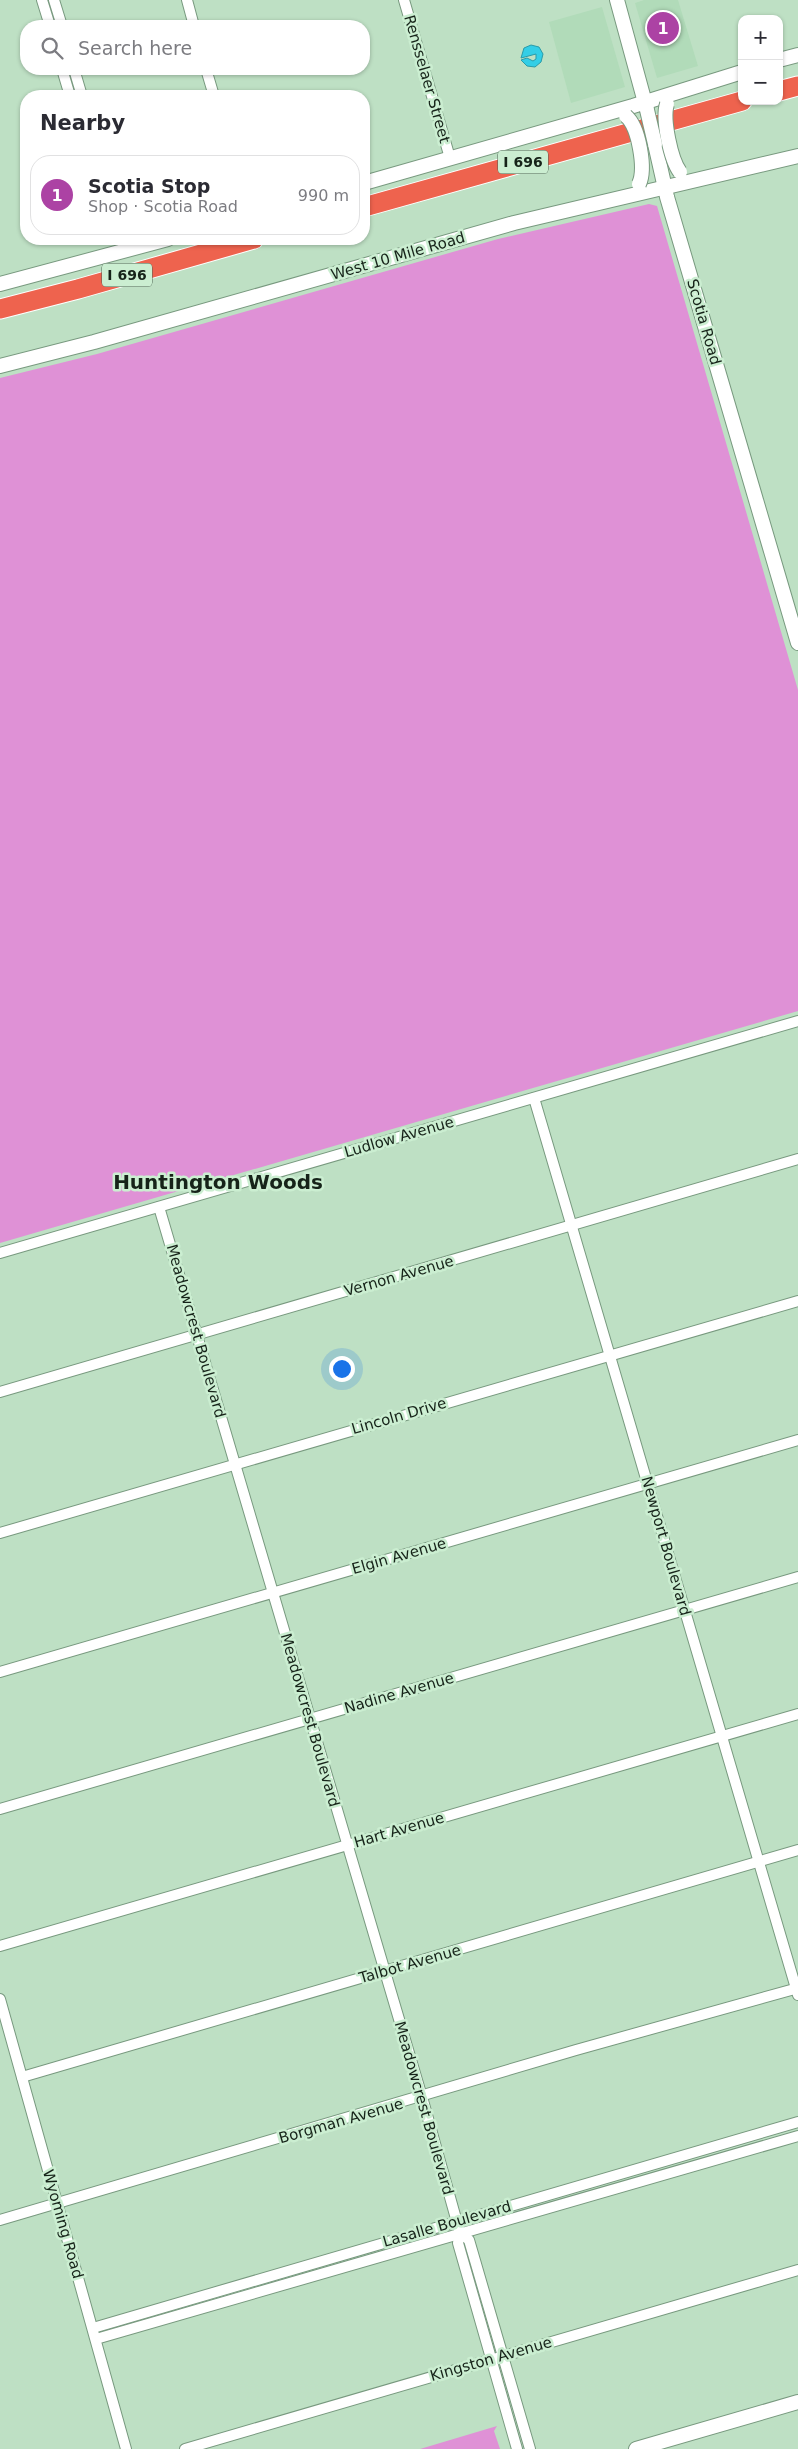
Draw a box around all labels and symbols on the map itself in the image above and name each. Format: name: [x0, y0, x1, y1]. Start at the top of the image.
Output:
pin: 1: [647, 9, 679, 47]
street label: Rensselaer Street: [400, 13, 454, 145]
road number: I 696: [498, 150, 548, 173]
street label: West 10 Mile Road: [329, 228, 467, 284]
road number: I 696: [102, 264, 152, 286]
street label: Scotia Road: [683, 277, 725, 367]
street label: Ludlow Avenue: [342, 1113, 456, 1161]
district label: Huntington Woods: [113, 1170, 323, 1194]
street label: Meadowcrest Boulevard: [163, 1242, 229, 1420]
street label: Vernon Avenue: [342, 1252, 456, 1300]
your location: [329, 1356, 355, 1382]
street label: Lincoln Drive: [349, 1394, 449, 1438]
street label: Newport Boulevard: [637, 1474, 695, 1618]
street label: Elgin Avenue: [350, 1534, 448, 1578]
street label: Meadowcrest Boulevard: [277, 1631, 343, 1809]
street label: Nadine Avenue: [342, 1669, 456, 1717]
street label: Hart Avenue: [352, 1809, 446, 1851]
street label: Talbot Avenue: [356, 1941, 463, 1987]
street label: Meadowcrest Boulevard: [391, 2019, 457, 2197]
street label: Borgman Avenue: [277, 2095, 405, 2147]
street label: Wyoming Road: [39, 2167, 87, 2281]
street label: Lasalle Boulevard: [381, 2197, 513, 2251]
street label: Kingston Avenue: [428, 2333, 554, 2385]

